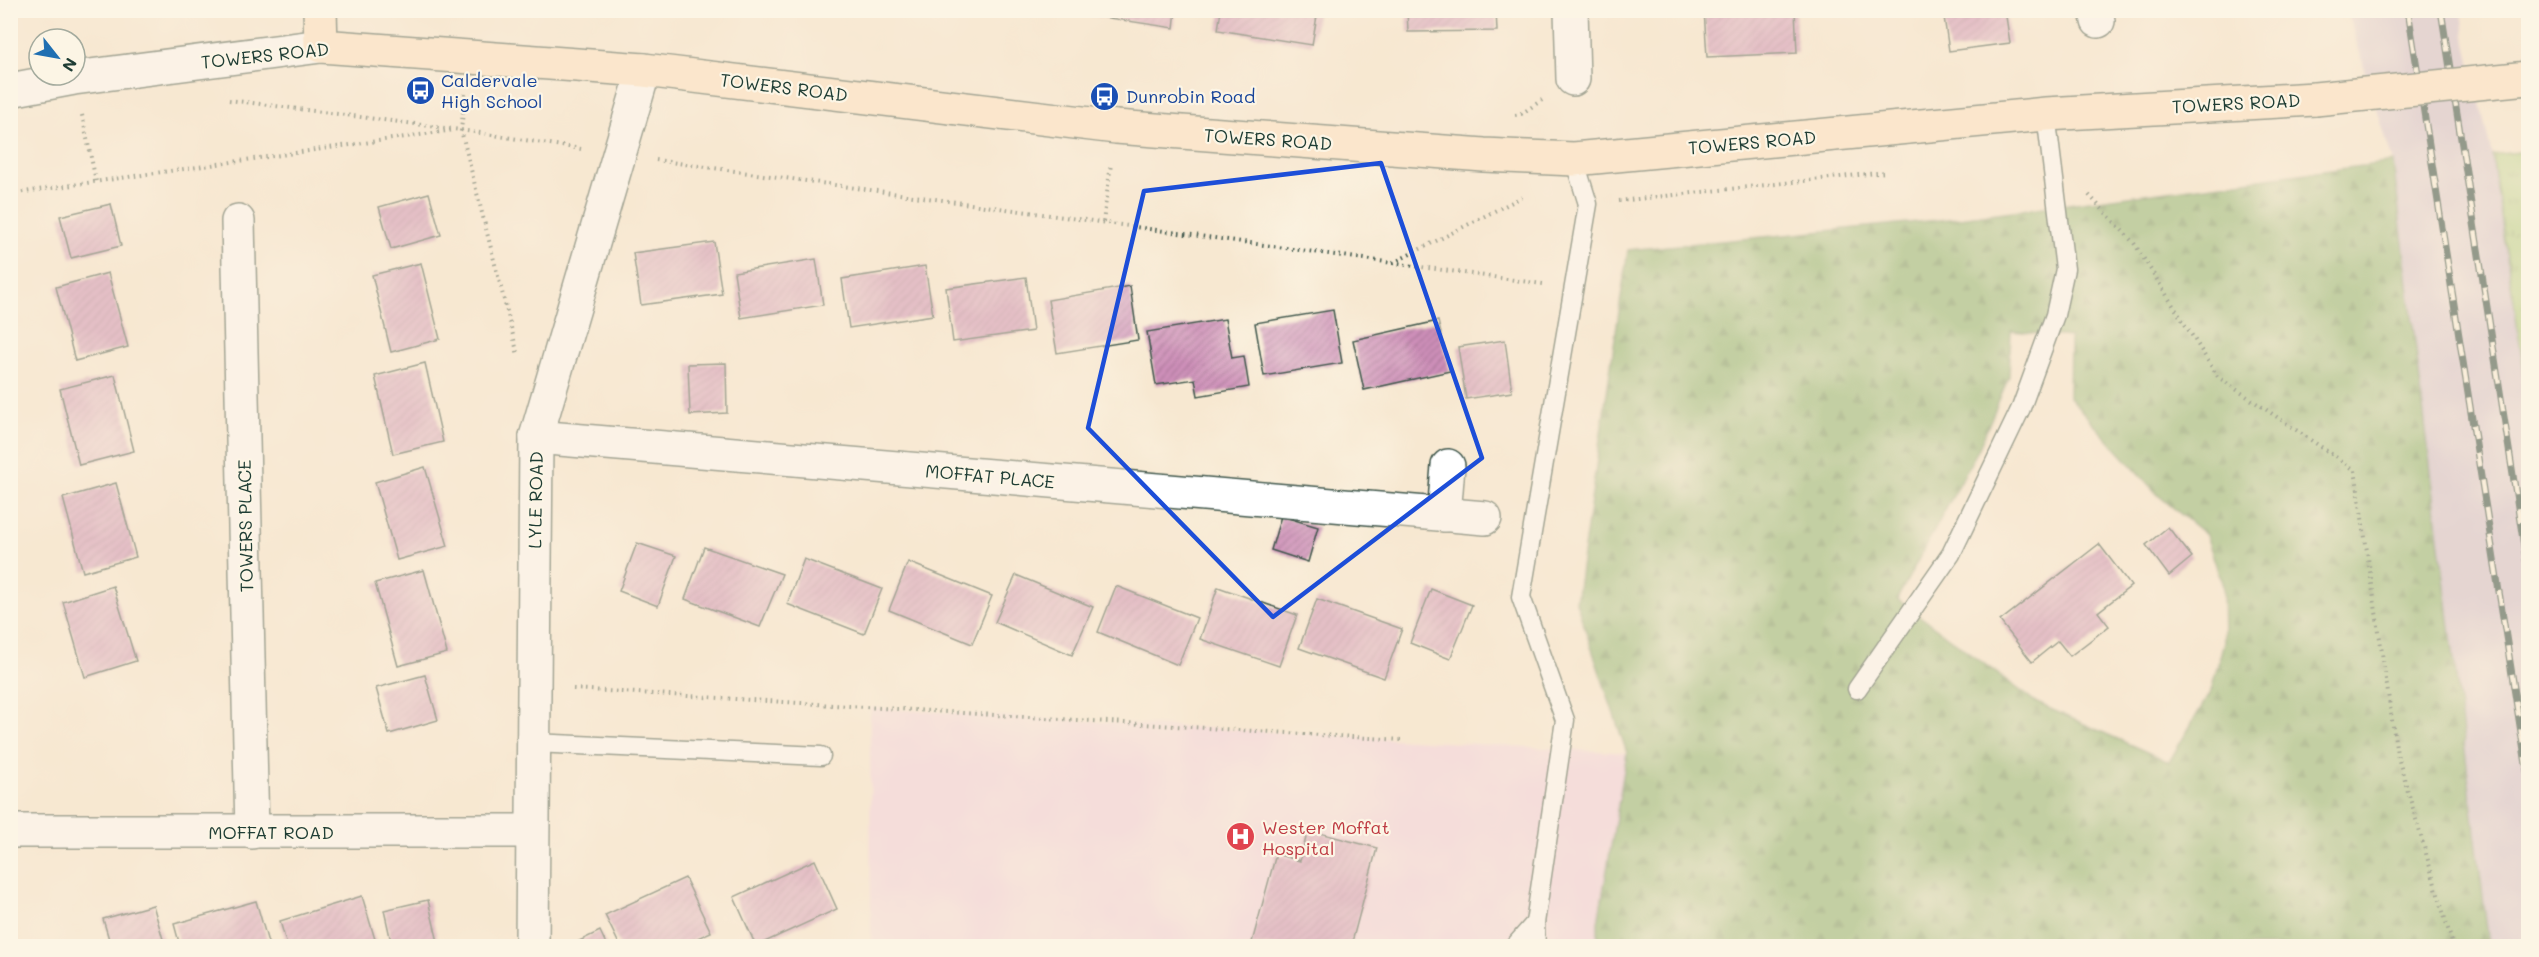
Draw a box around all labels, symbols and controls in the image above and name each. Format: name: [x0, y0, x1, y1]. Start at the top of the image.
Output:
north arrow: [27, 27, 87, 87]
street label: TOWERS ROAD: [200, 36, 330, 74]
text: N: [58, 54, 82, 76]
street label: TOWERS ROAD: [719, 67, 849, 107]
place label: Caldervale High School: [441, 68, 542, 113]
bus stop icon: Caldervale High School: [404, 74, 436, 106]
bus stop icon: Dunrobin Road: [1089, 80, 1121, 112]
place label: Dunrobin Road: [1126, 84, 1255, 108]
street label: TOWERS ROAD: [2171, 88, 2301, 118]
street label: TOWERS ROAD: [1203, 123, 1333, 155]
street label: TOWERS ROAD: [1687, 124, 1817, 160]
street label: LYLE ROAD: [522, 451, 548, 549]
street label: MOFFAT PLACE: [924, 458, 1056, 494]
street label: TOWERS PLACE: [232, 459, 258, 593]
place label: Wester Moffat Hospital: [1262, 815, 1390, 860]
street label: MOFFAT ROAD: [208, 820, 334, 844]
hospital icon: Wester Moffat Hospital: [1225, 821, 1257, 853]

